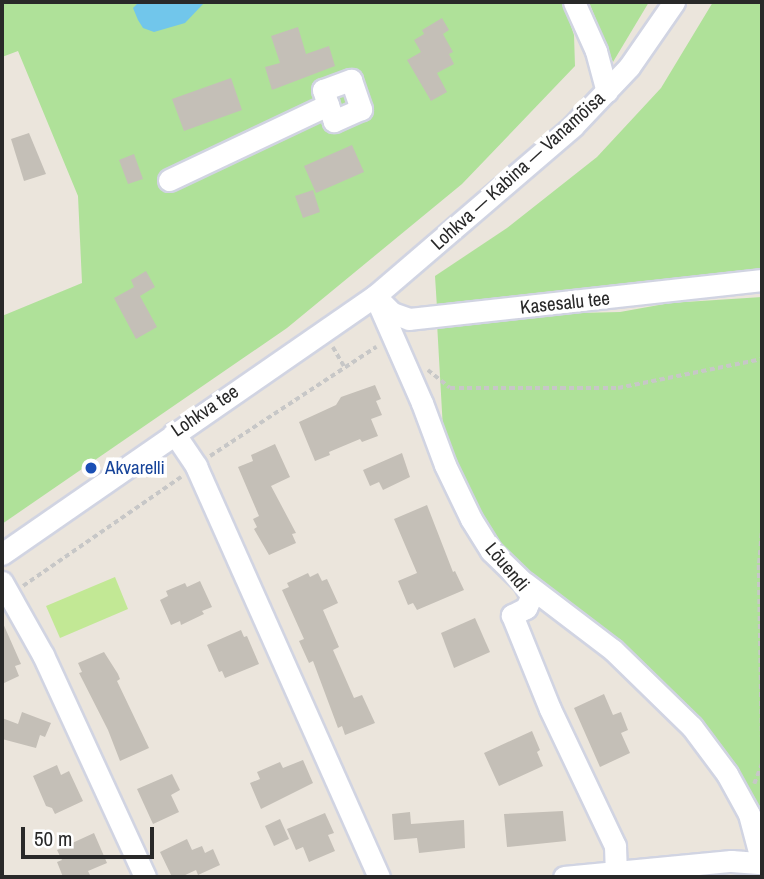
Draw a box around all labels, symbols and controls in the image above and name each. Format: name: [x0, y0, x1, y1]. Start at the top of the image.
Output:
street label: Lohkva — Kabina — Vanamõisa: [426, 87, 610, 255]
street label: Kasesalu tee: [519, 287, 611, 319]
street label: Lohkva tee: [167, 380, 243, 442]
place label: Akvarelli: [105, 457, 165, 479]
marker: Akvarelli: [83, 460, 99, 476]
street label: Lõuendi: [480, 538, 534, 596]
scale bar: [24, 812, 158, 856]
text: 50 m: [34, 824, 72, 853]

